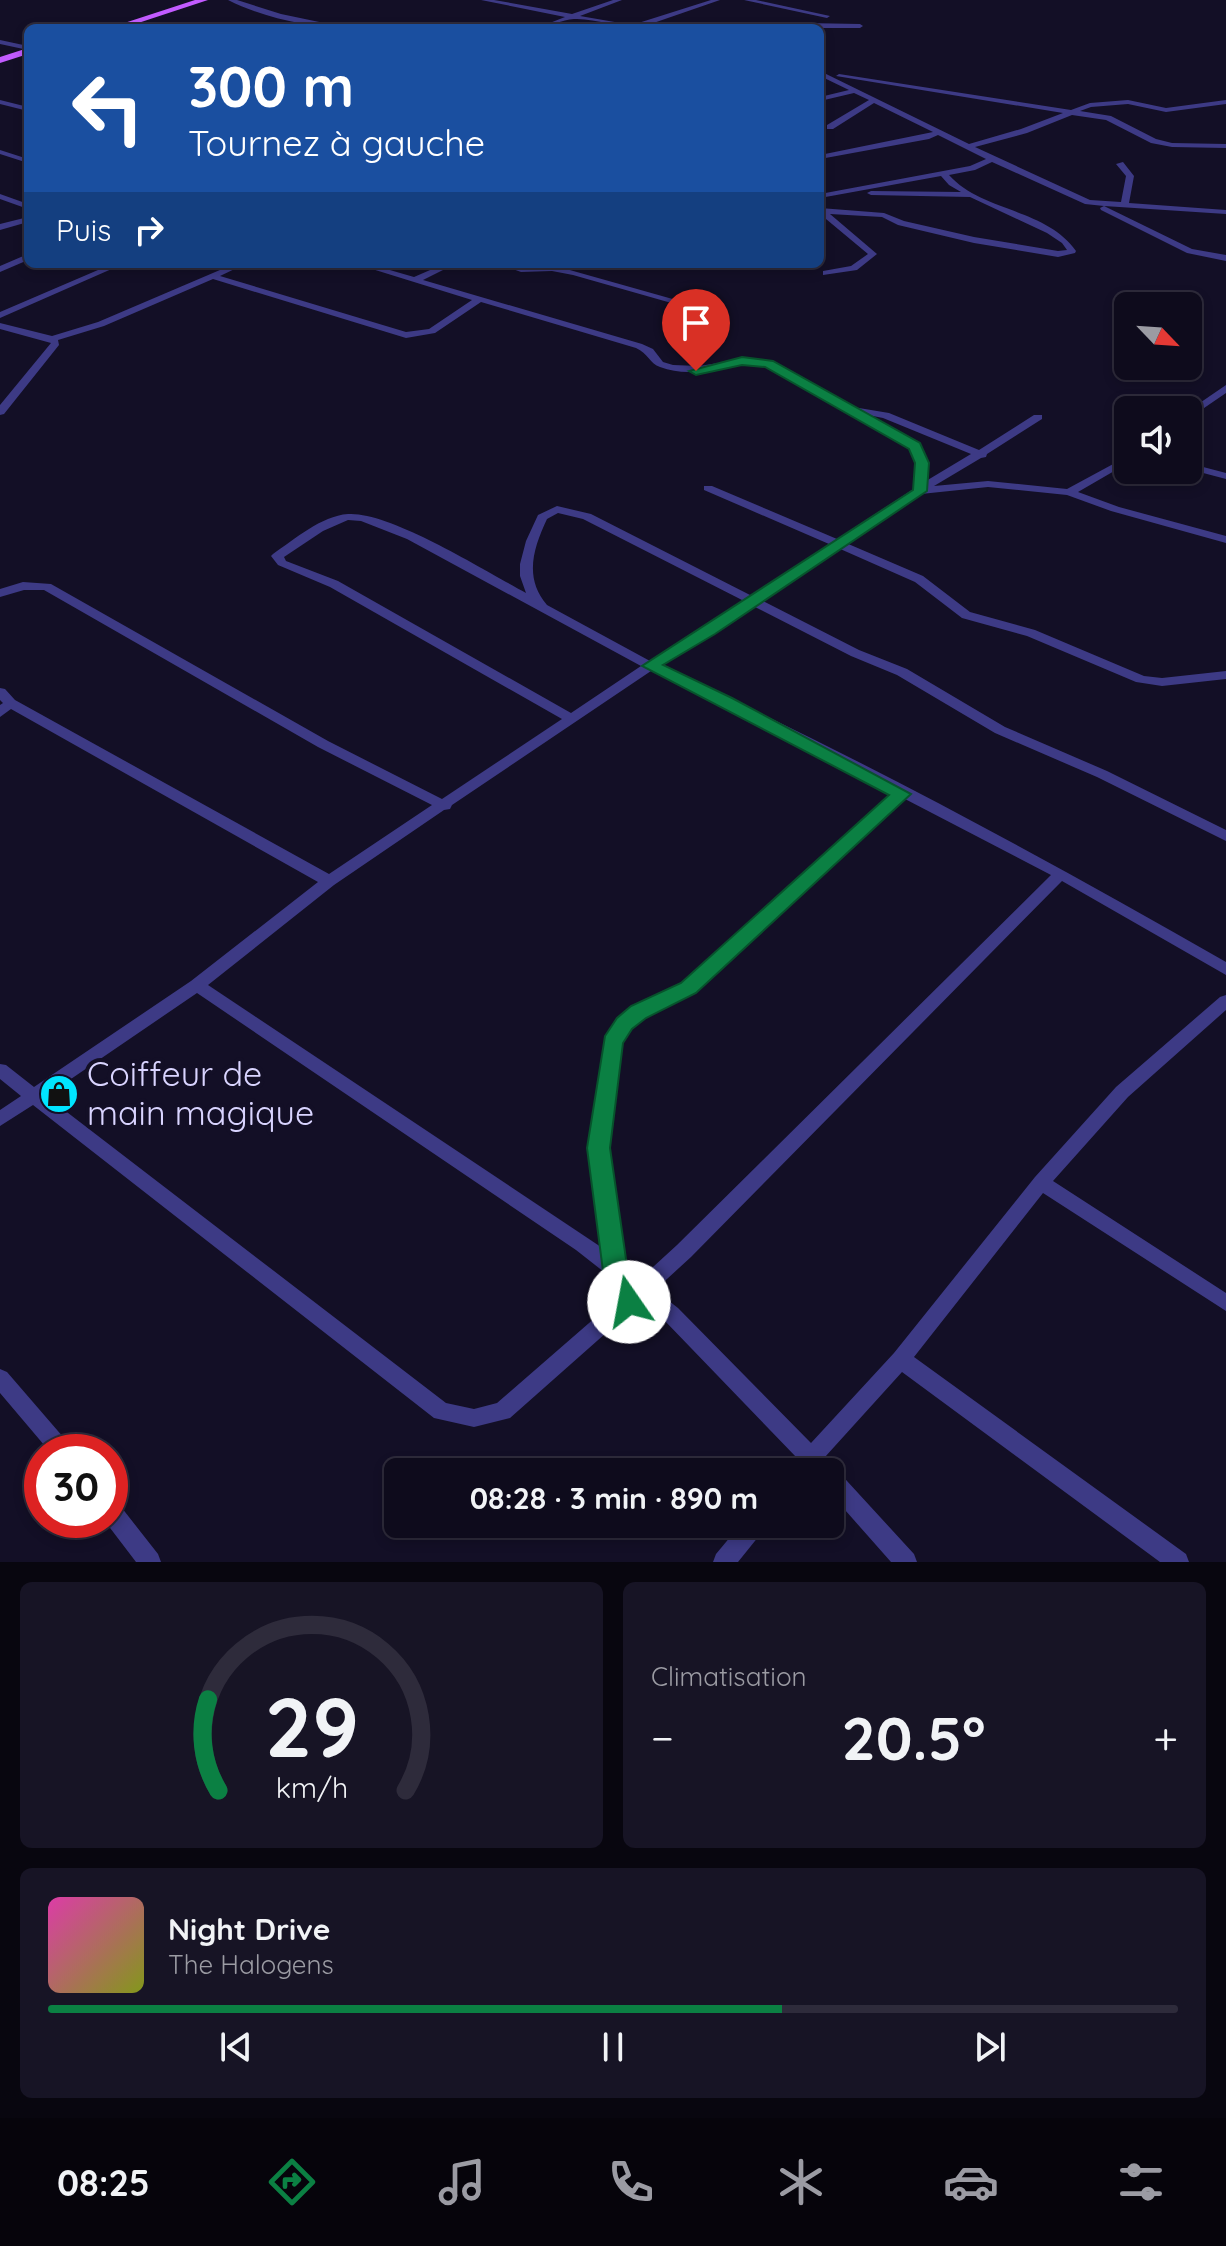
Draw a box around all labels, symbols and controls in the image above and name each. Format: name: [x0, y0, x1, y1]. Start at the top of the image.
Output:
text: 300 m: [188, 51, 354, 121]
icon: left: [56, 56, 160, 160]
text: Tournez à gauche: [188, 120, 485, 165]
icon: right: [127, 208, 171, 252]
text: Puis: [56, 211, 111, 249]
pin: [662, 289, 730, 371]
north arrow: [1114, 292, 1202, 380]
map controls: [1114, 292, 1202, 484]
icon: arrive: [674, 301, 718, 345]
button: sound: [1114, 396, 1202, 484]
place label: Coiffeur de main magique: [87, 1052, 314, 1134]
shop icon: Coiffeur de main magique: [38, 1073, 80, 1115]
position arrow: [587, 1260, 671, 1344]
speed limit sign: 30: [24, 1434, 128, 1538]
text: 08:28 · 3 min · 890 m: [470, 1479, 758, 1517]
text: Climatisation: [651, 1660, 807, 1693]
text: 29: [264, 1674, 359, 1778]
text: 20.5°: [842, 1700, 986, 1775]
text: −: [651, 1710, 674, 1765]
text: +: [1153, 1710, 1178, 1765]
text: km/h: [275, 1769, 348, 1805]
text: Night Drive: [168, 1910, 330, 1948]
text: The Halogens: [168, 1948, 334, 1981]
icon: previous: [214, 2025, 258, 2069]
icon: pause: [591, 2025, 635, 2069]
icon: next: [968, 2025, 1012, 2069]
icon: directions: [264, 2154, 320, 2210]
icon: music: [434, 2154, 490, 2210]
icon: phone: [603, 2154, 659, 2210]
icon: climate: [773, 2154, 829, 2210]
icon: car: [943, 2154, 999, 2210]
icon: filters: [1113, 2154, 1169, 2210]
text: 08:25: [57, 2160, 150, 2205]

